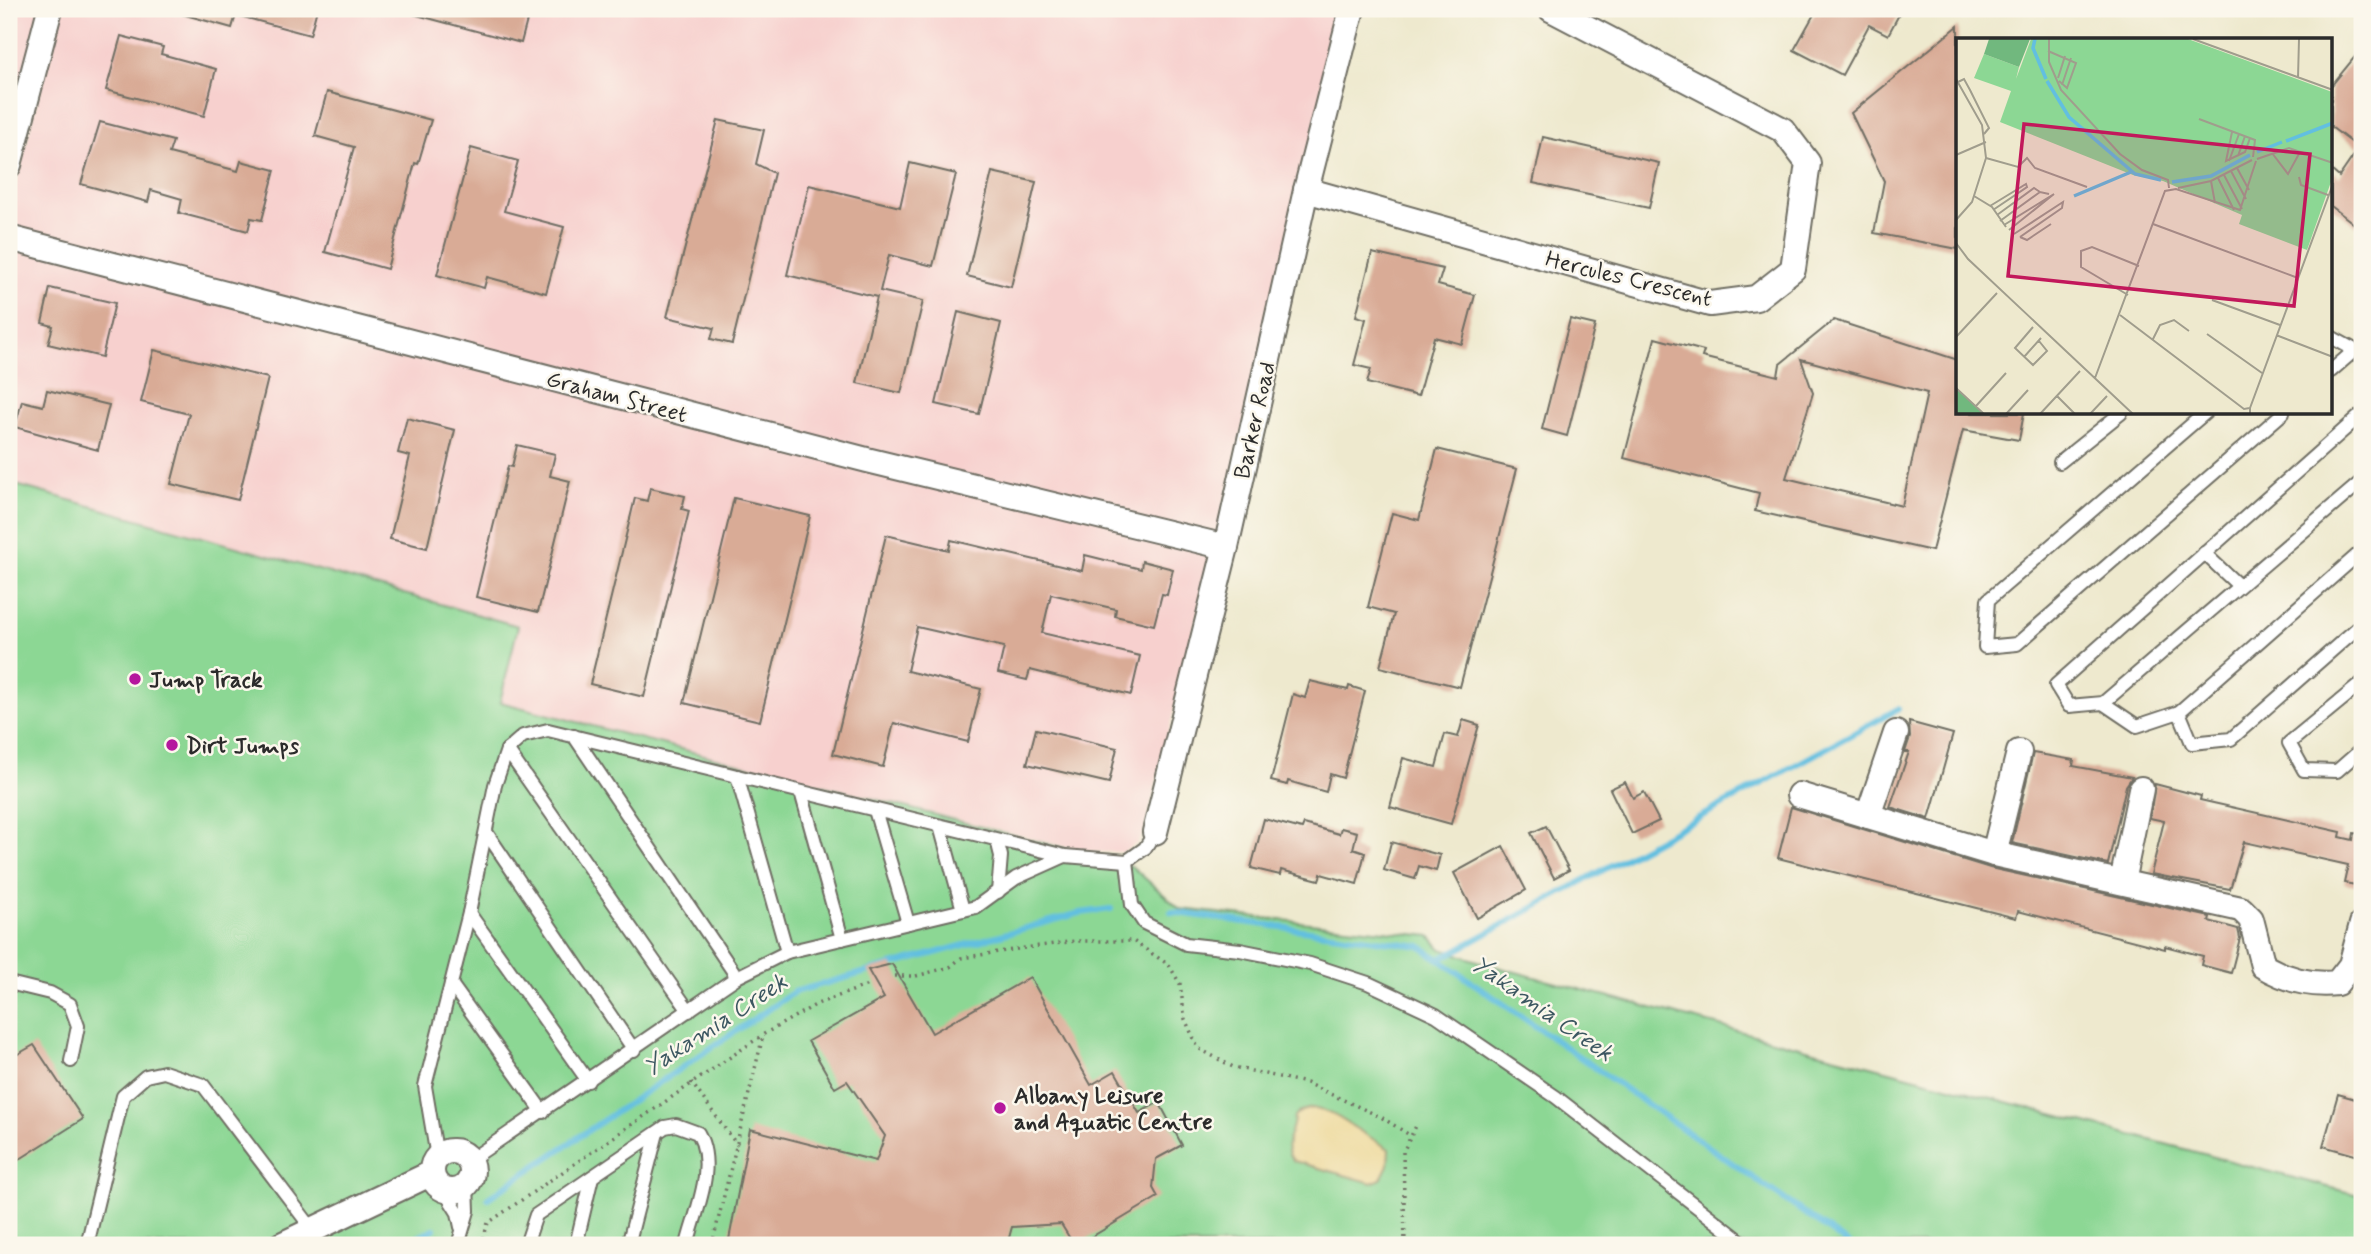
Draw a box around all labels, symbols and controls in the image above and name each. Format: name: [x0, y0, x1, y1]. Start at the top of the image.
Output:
inset map: [1956, 38, 2332, 415]
street label: Hercules Crescent: [1542, 245, 1715, 315]
street label: Barker Road: [1228, 359, 1284, 482]
street label: Graham Street: [543, 365, 690, 431]
place label: Jump Track: [149, 666, 263, 696]
marker: Jump Track: [127, 671, 143, 687]
place label: Dirt Jumps: [186, 732, 300, 762]
marker: Dirt Jumps: [164, 737, 180, 753]
water label: Yakamia Creek: [1465, 949, 1619, 1069]
water label: Yakamia Creek: [638, 967, 794, 1083]
place label: Albany Leisure and Aquatic Centre: [1014, 1082, 1213, 1138]
marker: Albany Leisure and Aquatic Centre: [992, 1100, 1008, 1116]

